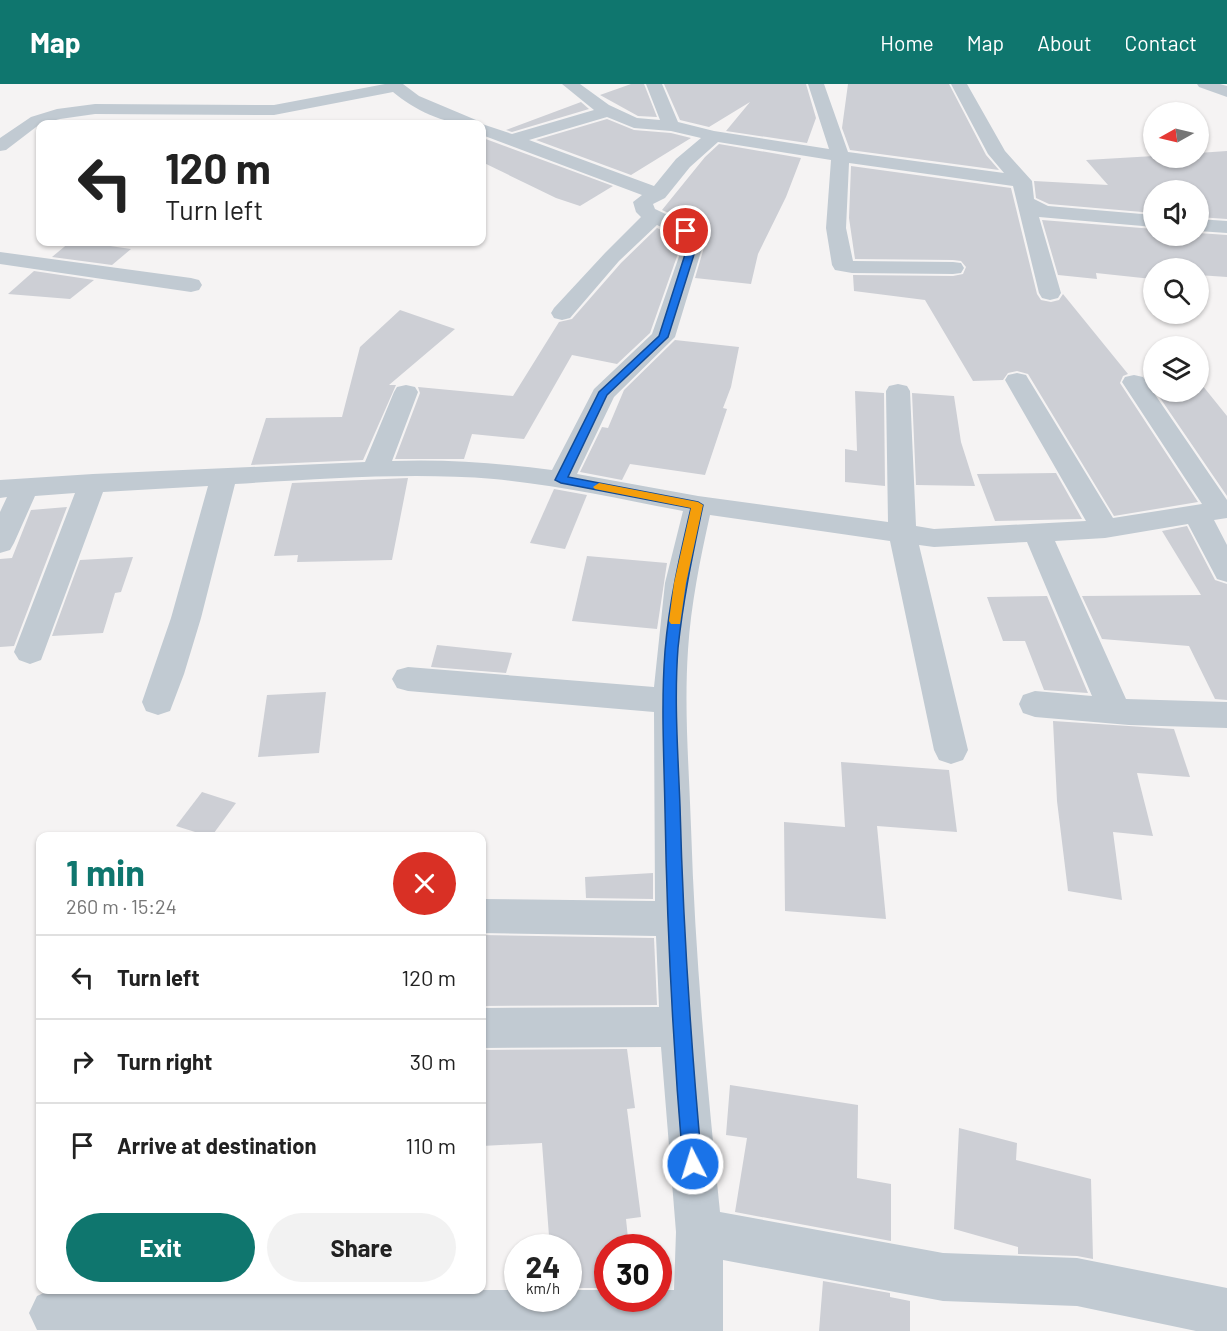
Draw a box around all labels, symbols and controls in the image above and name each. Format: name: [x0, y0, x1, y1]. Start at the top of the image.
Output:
text: Map: [30, 25, 81, 59]
text: Home: [880, 30, 934, 55]
text: Map: [967, 30, 1004, 55]
text: About: [1037, 30, 1092, 55]
text: Contact: [1125, 30, 1197, 55]
north arrow: [1143, 102, 1209, 168]
map controls: [1143, 102, 1209, 402]
text: 120 m: [165, 142, 271, 192]
icon: left: [66, 144, 144, 222]
button: sound: [1143, 180, 1209, 246]
text: Turn left: [165, 193, 263, 225]
pin: [660, 205, 711, 256]
icon: arrive: [669, 214, 702, 247]
button: search: [1143, 258, 1209, 324]
button: layers: [1143, 336, 1209, 402]
text: 1 min: [66, 850, 145, 893]
button: close: [393, 852, 456, 915]
text: 260 m · 15:24: [66, 894, 177, 918]
icon: left: [66, 961, 99, 994]
text: Turn left: [117, 964, 200, 990]
text: 120 m: [401, 964, 456, 990]
icon: right: [66, 1045, 99, 1078]
text: Turn right: [117, 1048, 212, 1074]
text: 30 m: [410, 1048, 456, 1074]
icon: arrive: [66, 1129, 99, 1162]
text: Arrive at destination: [117, 1132, 316, 1158]
text: 110 m: [406, 1132, 456, 1158]
position arrow: [661, 1132, 725, 1196]
button: Exit: [66, 1213, 255, 1282]
button: Share: [267, 1213, 456, 1282]
speed limit sign: 30: [594, 1234, 672, 1312]
text: 24: [526, 1248, 560, 1284]
text: km/h: [526, 1279, 560, 1297]

